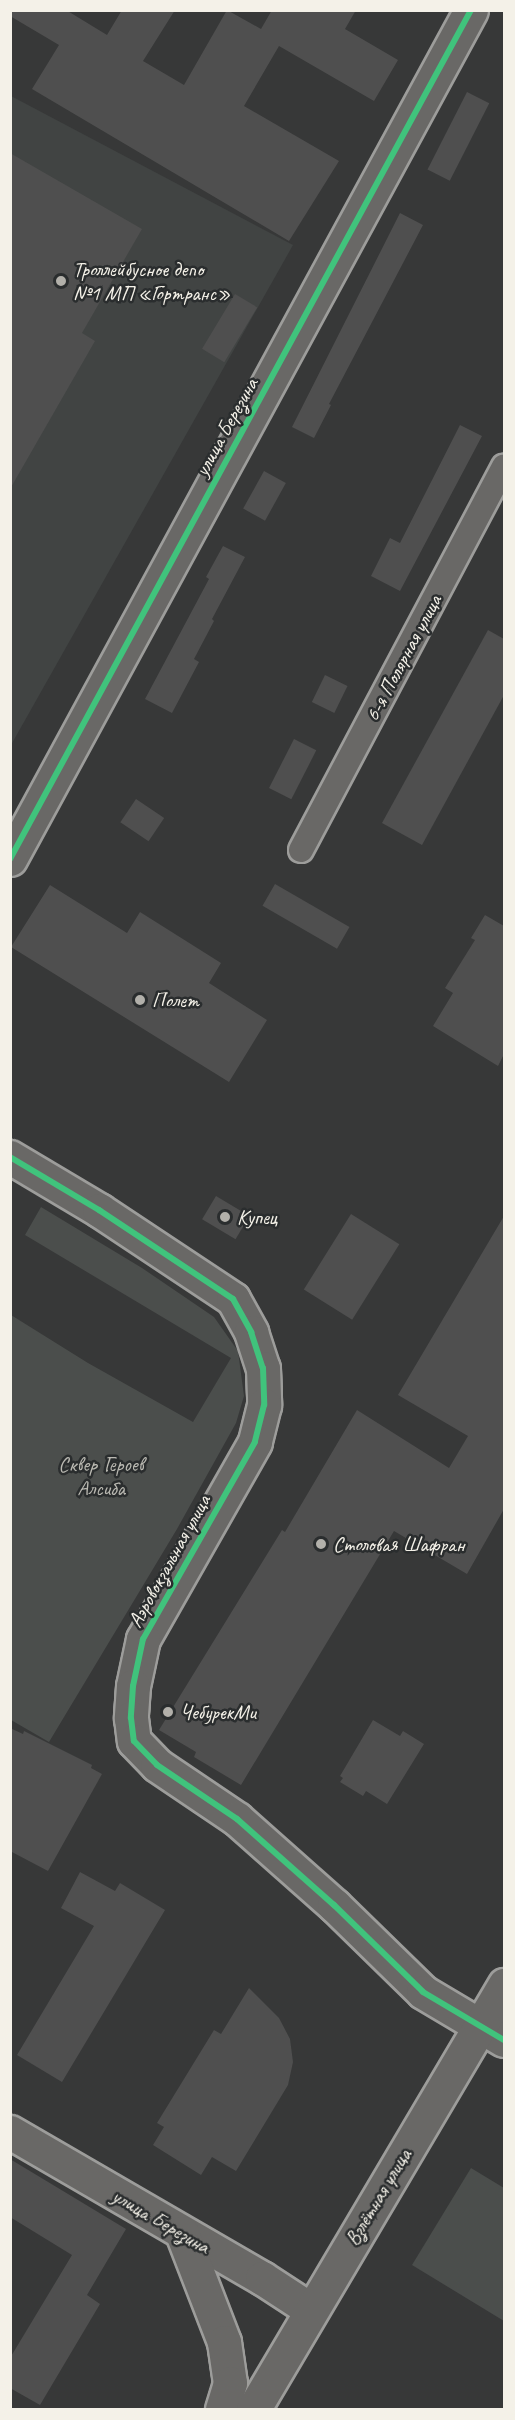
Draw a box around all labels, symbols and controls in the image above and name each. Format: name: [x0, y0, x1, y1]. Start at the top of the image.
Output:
place label: Троллейбусное депо №1 МП «Гортранс»: [73, 256, 231, 306]
marker: Троллейбусное депо №1 МП «Гортранс»: [54, 274, 68, 288]
street label: улица Березина: [188, 373, 264, 481]
street label: 6-я Полярная улица: [359, 590, 447, 726]
place label: Полет: [152, 987, 199, 1013]
marker: Полет: [133, 993, 147, 1007]
place label: Купец: [237, 1204, 277, 1230]
marker: Купец: [218, 1210, 232, 1224]
park label: Сквер Героев Алсиба: [58, 1451, 144, 1501]
street label: Аэровокзальная улица: [122, 1489, 216, 1633]
place label: Столовая Шафран: [333, 1531, 465, 1557]
marker: Столовая Шафран: [314, 1537, 328, 1551]
place label: ЧебурекМи: [180, 1699, 256, 1725]
marker: ЧебурекМи: [161, 1705, 175, 1719]
street label: Взлётная улица: [339, 2143, 417, 2251]
street label: улица Березина: [107, 2183, 215, 2259]

